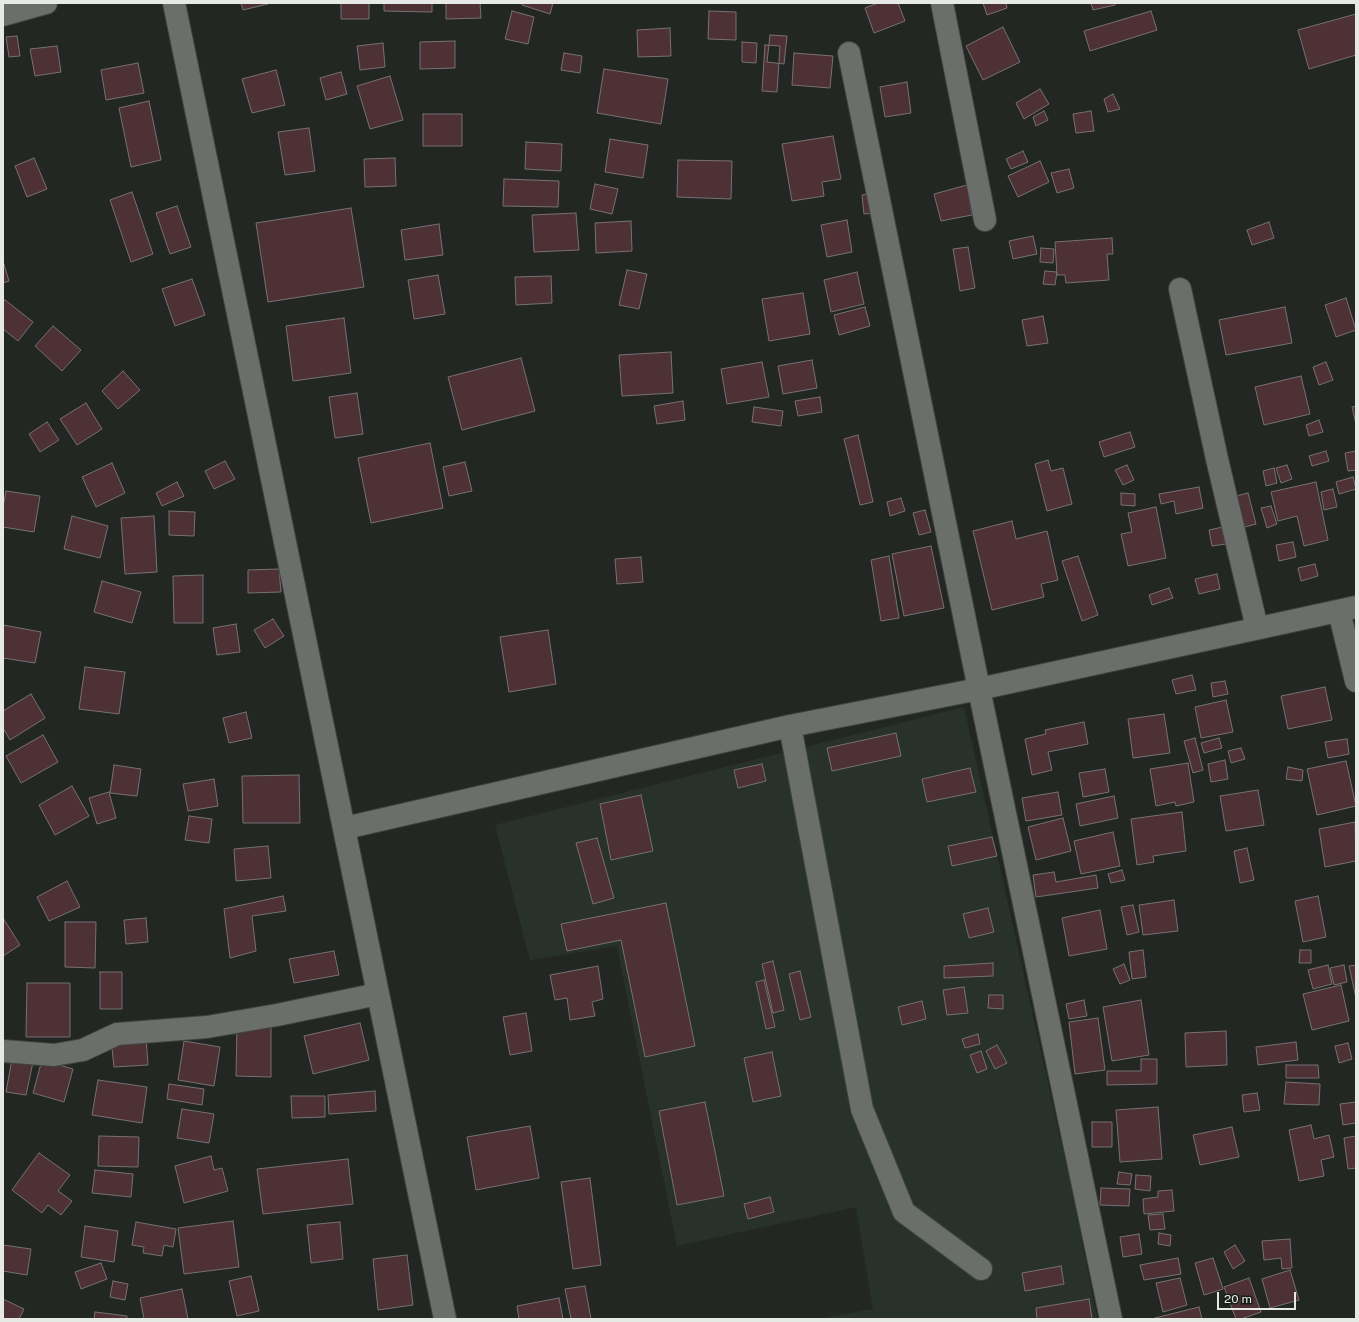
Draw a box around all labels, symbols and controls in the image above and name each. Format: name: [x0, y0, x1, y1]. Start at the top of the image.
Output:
scale bar: [1219, 1284, 1298, 1310]
text: 20 m: [1224, 1292, 1252, 1306]

